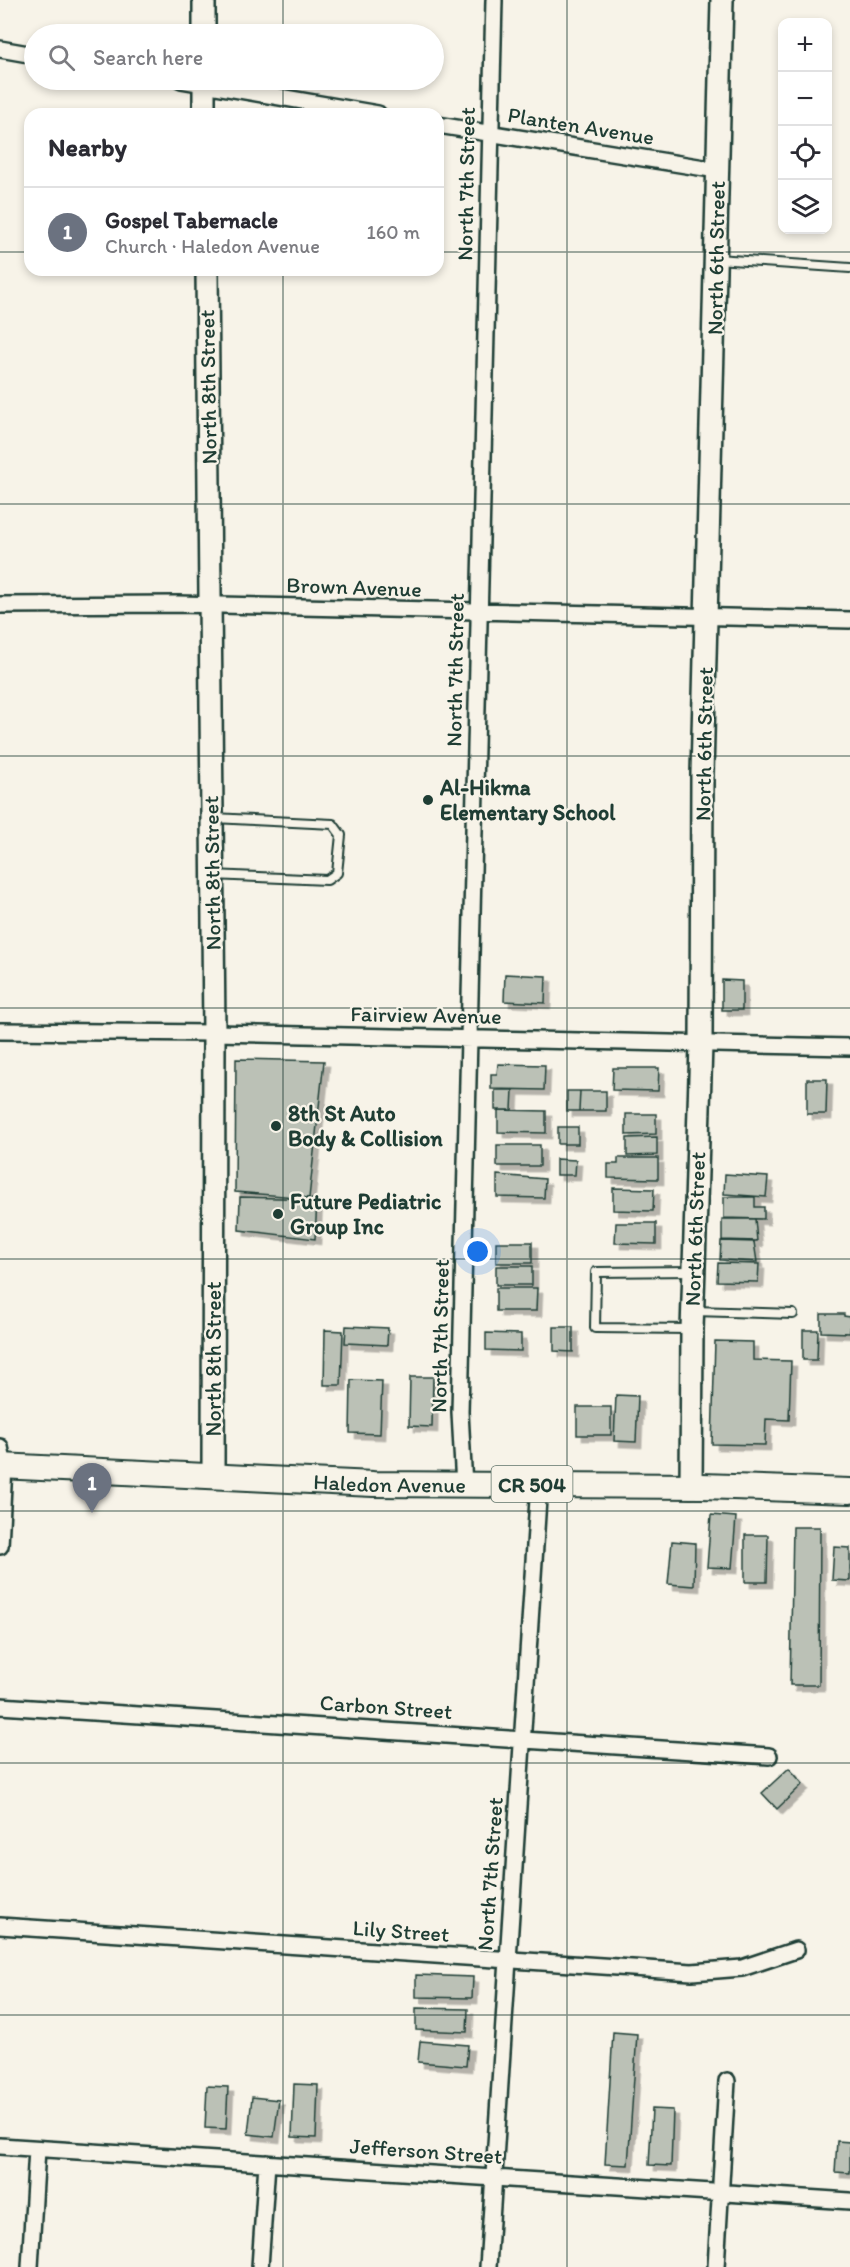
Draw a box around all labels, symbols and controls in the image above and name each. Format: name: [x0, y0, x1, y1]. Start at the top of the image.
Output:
map controls: [778, 18, 832, 234]
button: +: [778, 18, 832, 72]
search box: [24, 24, 444, 90]
icon: search: [45, 41, 78, 74]
text: Search here: [93, 44, 203, 71]
button: −: [778, 72, 832, 126]
street label: Planten Avenue: [506, 101, 656, 151]
street label: North 7th Street: [451, 107, 481, 261]
button: locate: [778, 126, 832, 180]
text: Nearby: [48, 131, 127, 163]
button: layers: [778, 180, 832, 234]
street label: North 6th Street: [701, 181, 731, 335]
text: Gospel Tabernacle: [105, 207, 278, 234]
text: 1: [63, 220, 72, 244]
text: 160 m: [367, 220, 420, 244]
text: Church · Haledon Avenue: [105, 234, 320, 258]
street label: North 8th Street: [193, 309, 223, 465]
street label: Brown Avenue: [286, 571, 422, 603]
street label: North 7th Street: [440, 593, 470, 747]
street label: North 6th Street: [689, 667, 719, 821]
place label: Al-Hikma Elementary School: [439, 774, 616, 826]
marker: Al-Hikma Elementary School: [421, 793, 435, 807]
street label: North 8th Street: [197, 795, 227, 951]
street label: Fairview Avenue: [350, 1000, 502, 1030]
place label: 8th St Auto Body & Collision: [288, 1100, 443, 1152]
marker: 8th St Auto Body & Collision: [269, 1119, 283, 1133]
street label: North 6th Street: [679, 1151, 711, 1307]
place label: Future Pediatric Group Inc: [290, 1188, 442, 1240]
marker: Future Pediatric Group Inc: [271, 1207, 285, 1221]
your location: [463, 1237, 492, 1266]
street label: North 7th Street: [425, 1259, 455, 1413]
street label: North 8th Street: [200, 1282, 227, 1436]
pin: 1: [72, 1464, 112, 1513]
road number: CR 504: [492, 1466, 572, 1502]
street label: Haledon Avenue: [313, 1468, 466, 1498]
street label: Carbon Street: [319, 1689, 453, 1725]
street label: North 7th Street: [471, 1796, 509, 1952]
street label: Lily Street: [352, 1914, 450, 1948]
street label: Jefferson Street: [349, 2132, 503, 2170]

